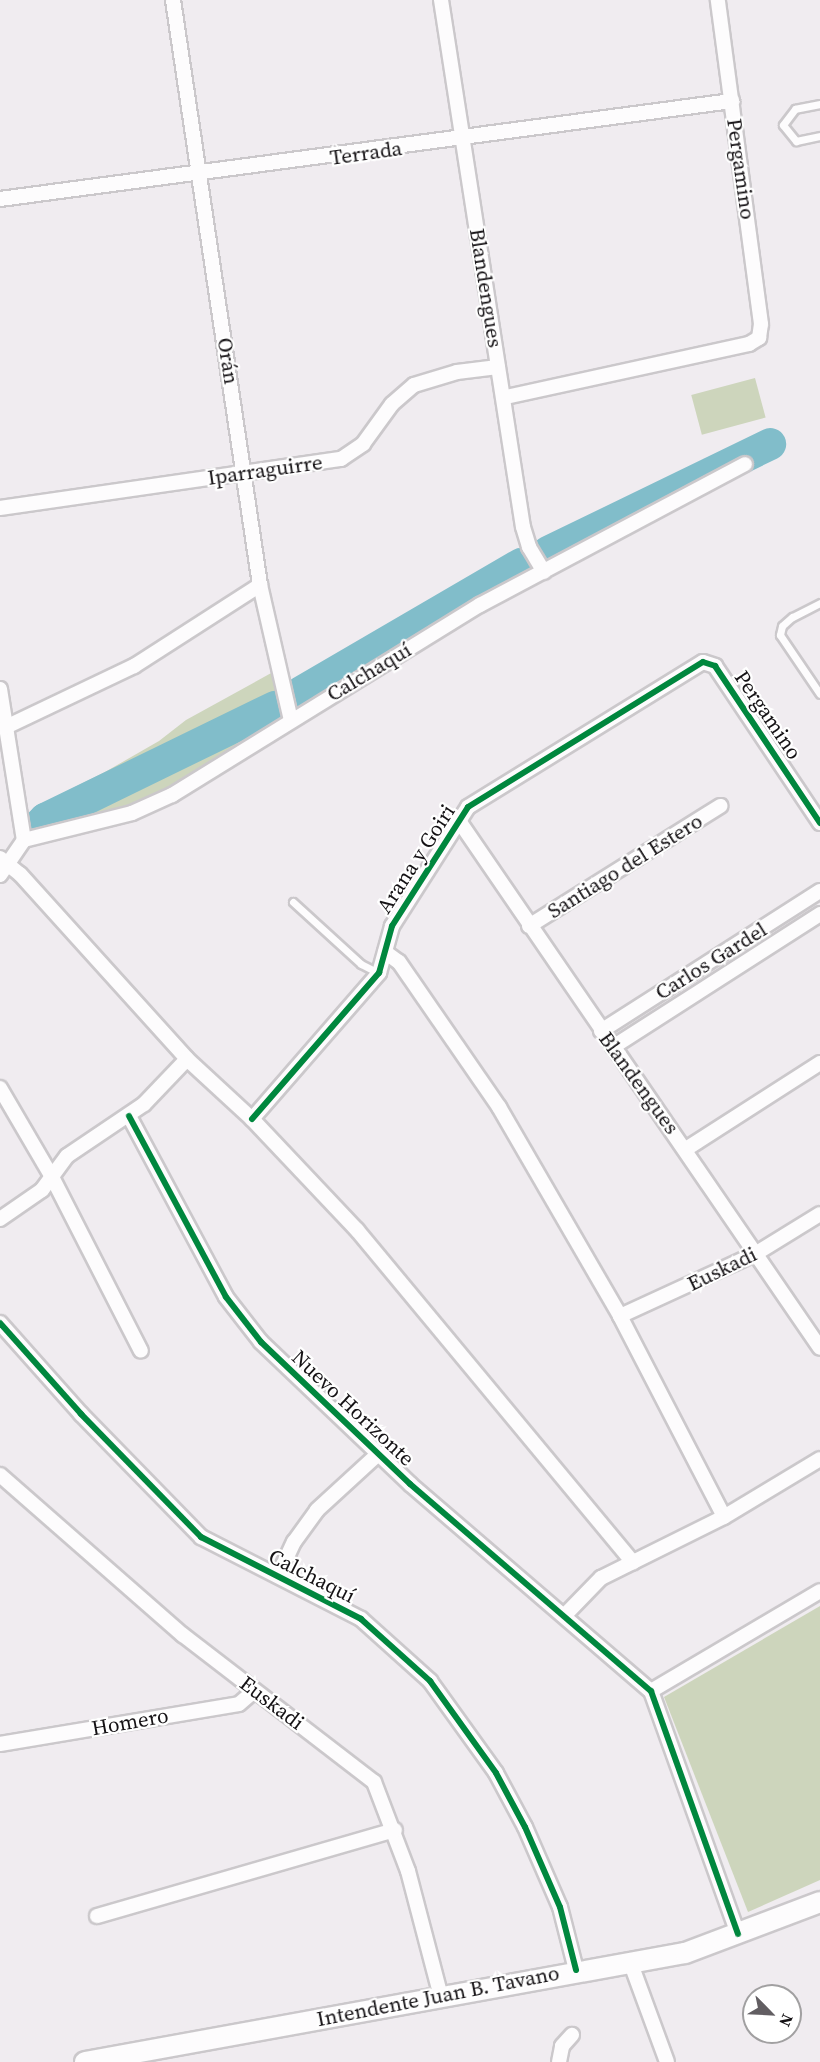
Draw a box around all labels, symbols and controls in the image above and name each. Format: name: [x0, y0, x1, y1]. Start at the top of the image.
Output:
street label: Pergamino: [721, 117, 761, 221]
street label: Terrada: [328, 135, 404, 171]
street label: Blandengues: [464, 227, 508, 349]
street label: Orán: [212, 336, 244, 386]
street label: Iparraguirre: [206, 449, 324, 491]
street label: Calchaquí: [322, 637, 416, 707]
street label: Pergamino: [729, 666, 807, 764]
street label: Arana y Goiri: [372, 800, 460, 918]
street label: Santiago del Estero: [543, 808, 707, 924]
street label: Carlos Gardel: [651, 917, 771, 1005]
street label: Blandengues: [593, 1027, 685, 1139]
street label: Euskadi: [683, 1241, 761, 1297]
street label: Nuevo Horizonte: [287, 1345, 419, 1471]
street label: Calchaquí: [265, 1543, 359, 1609]
street label: Euskadi: [235, 1671, 309, 1735]
street label: Homero: [90, 1703, 170, 1741]
street label: Intendente Juan B. Tavano: [314, 1960, 562, 2032]
north arrow: [742, 1984, 802, 2044]
text: N: [774, 2011, 799, 2030]

